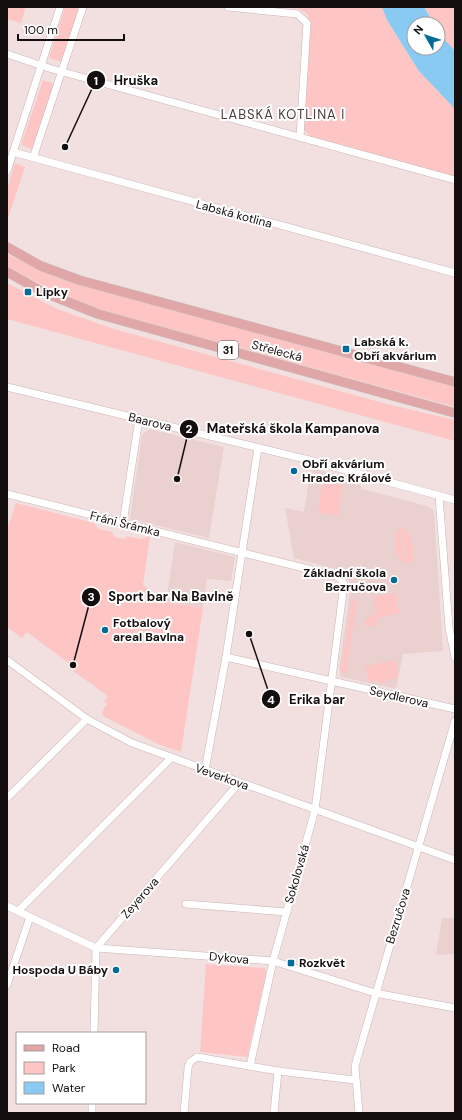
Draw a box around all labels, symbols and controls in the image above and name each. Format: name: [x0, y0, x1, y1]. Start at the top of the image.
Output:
scale bar: [18, 16, 124, 42]
north arrow: [406, 16, 446, 56]
text: 100 m: [24, 22, 58, 38]
text: N: [410, 22, 426, 37]
callout: Hruška: [86, 68, 166, 93]
text: Hruška: [114, 72, 158, 89]
text: 1: [94, 73, 98, 89]
district label: LABSKÁ KOTLINA I: [221, 105, 345, 123]
street label: Labská kotlina: [194, 196, 274, 232]
place label: Lipky: [36, 284, 69, 300]
marker: Lipky: [23, 287, 33, 297]
place label: Labská k. Obří akvárium: [354, 334, 437, 364]
street label: Střelecká: [250, 337, 304, 365]
road number: 31: [218, 341, 238, 359]
marker: Labská k. Obří akvárium: [341, 344, 351, 354]
street label: Baarova: [127, 409, 173, 435]
callout: Mateřská škola Kampanova: [179, 416, 388, 441]
text: Mateřská škola Kampanova: [207, 420, 379, 437]
text: 2: [186, 421, 193, 437]
place label: Obří akvárium Hradec Králové: [302, 456, 391, 486]
marker: Obří akvárium Hradec Králové: [289, 466, 299, 476]
street label: Fráni Šrámka: [88, 508, 162, 540]
place label: Základní škola Bezručova: [303, 565, 386, 595]
marker: Základní škola Bezručova: [389, 575, 399, 585]
callout: Sport bar Na Bavlně: [81, 584, 242, 609]
text: Sport bar Na Bavlně: [108, 588, 234, 605]
text: 3: [87, 589, 95, 605]
place label: Fotbalový areal Bavlna: [113, 615, 184, 645]
marker: Fotbalový areal Bavlna: [100, 625, 110, 635]
street label: Seydlerova: [368, 682, 430, 712]
callout: Erika bar: [261, 687, 353, 712]
text: Erika bar: [289, 691, 346, 708]
text: 4: [267, 692, 275, 708]
street label: Veverkova: [193, 760, 251, 794]
street label: Sokolovská: [281, 843, 313, 905]
street label: Zeyerova: [118, 874, 162, 922]
street label: Bezručova: [382, 886, 414, 946]
street label: Dykova: [208, 948, 250, 968]
place label: Rozkvět: [299, 955, 345, 971]
marker: Rozkvět: [286, 958, 296, 968]
place label: Hospoda U Báby: [13, 962, 109, 978]
marker: Hospoda U Báby: [111, 965, 121, 975]
legend: [16, 1032, 146, 1104]
text: Road: [52, 1040, 80, 1056]
text: Park: [52, 1060, 76, 1076]
text: Water: [52, 1080, 86, 1096]

